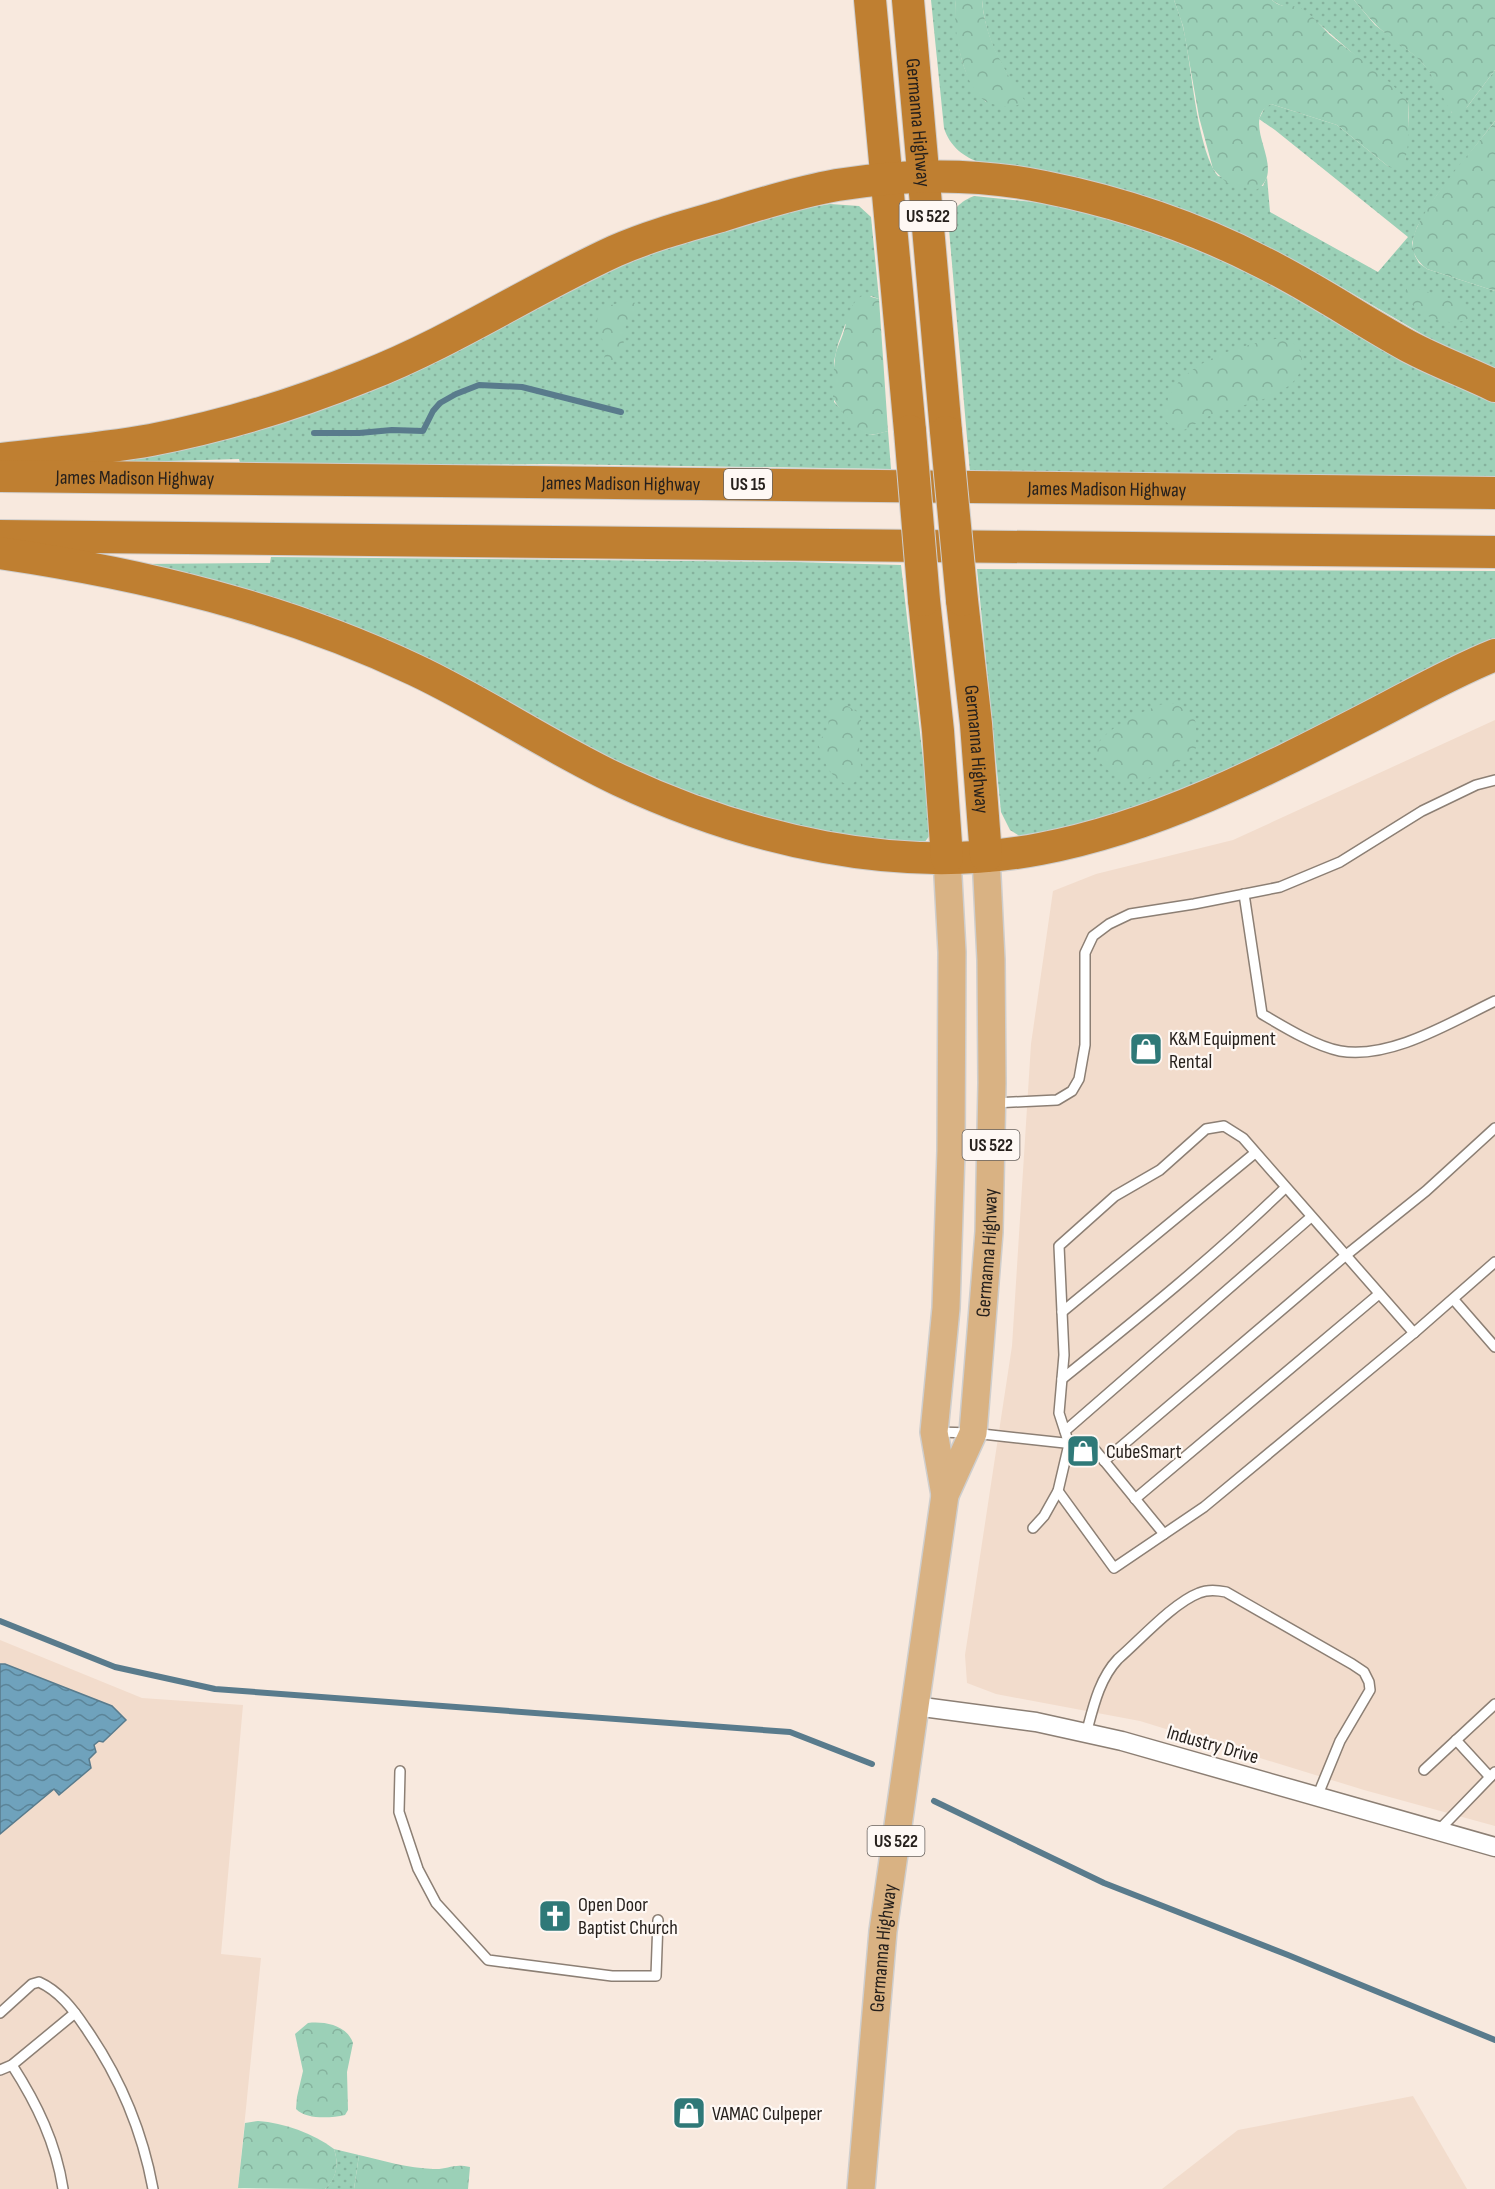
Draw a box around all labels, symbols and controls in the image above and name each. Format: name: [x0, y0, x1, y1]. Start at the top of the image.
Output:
street label: Germanna Highway: [900, 57, 935, 188]
road number: US 522: [900, 201, 956, 231]
street label: James Madison Highway: [54, 466, 215, 491]
road number: US 15: [724, 469, 772, 499]
street label: James Madison Highway: [540, 471, 701, 497]
street label: James Madison Highway: [1026, 477, 1187, 502]
street label: Germanna Highway: [959, 684, 994, 815]
place label: K&M Equipment Rental: [1169, 1027, 1276, 1074]
shop icon: K&M Equipment Rental: [1128, 1031, 1164, 1067]
road number: US 522: [962, 1130, 1020, 1160]
street label: Germanna Highway: [971, 1188, 1003, 1318]
shop icon: CubeSmart: [1065, 1433, 1101, 1469]
place label: CubeSmart: [1106, 1440, 1182, 1464]
street label: Industry Drive: [1164, 1720, 1261, 1769]
road number: US 522: [868, 1826, 924, 1856]
street label: Germanna Highway: [865, 1882, 903, 2013]
place label: Open Door Baptist Church: [578, 1893, 678, 1940]
church icon: Open Door Baptist Church: [537, 1898, 573, 1934]
shop icon: VAMAC Culpeper: [671, 2095, 707, 2131]
place label: VAMAC Culpeper: [712, 2102, 822, 2126]

